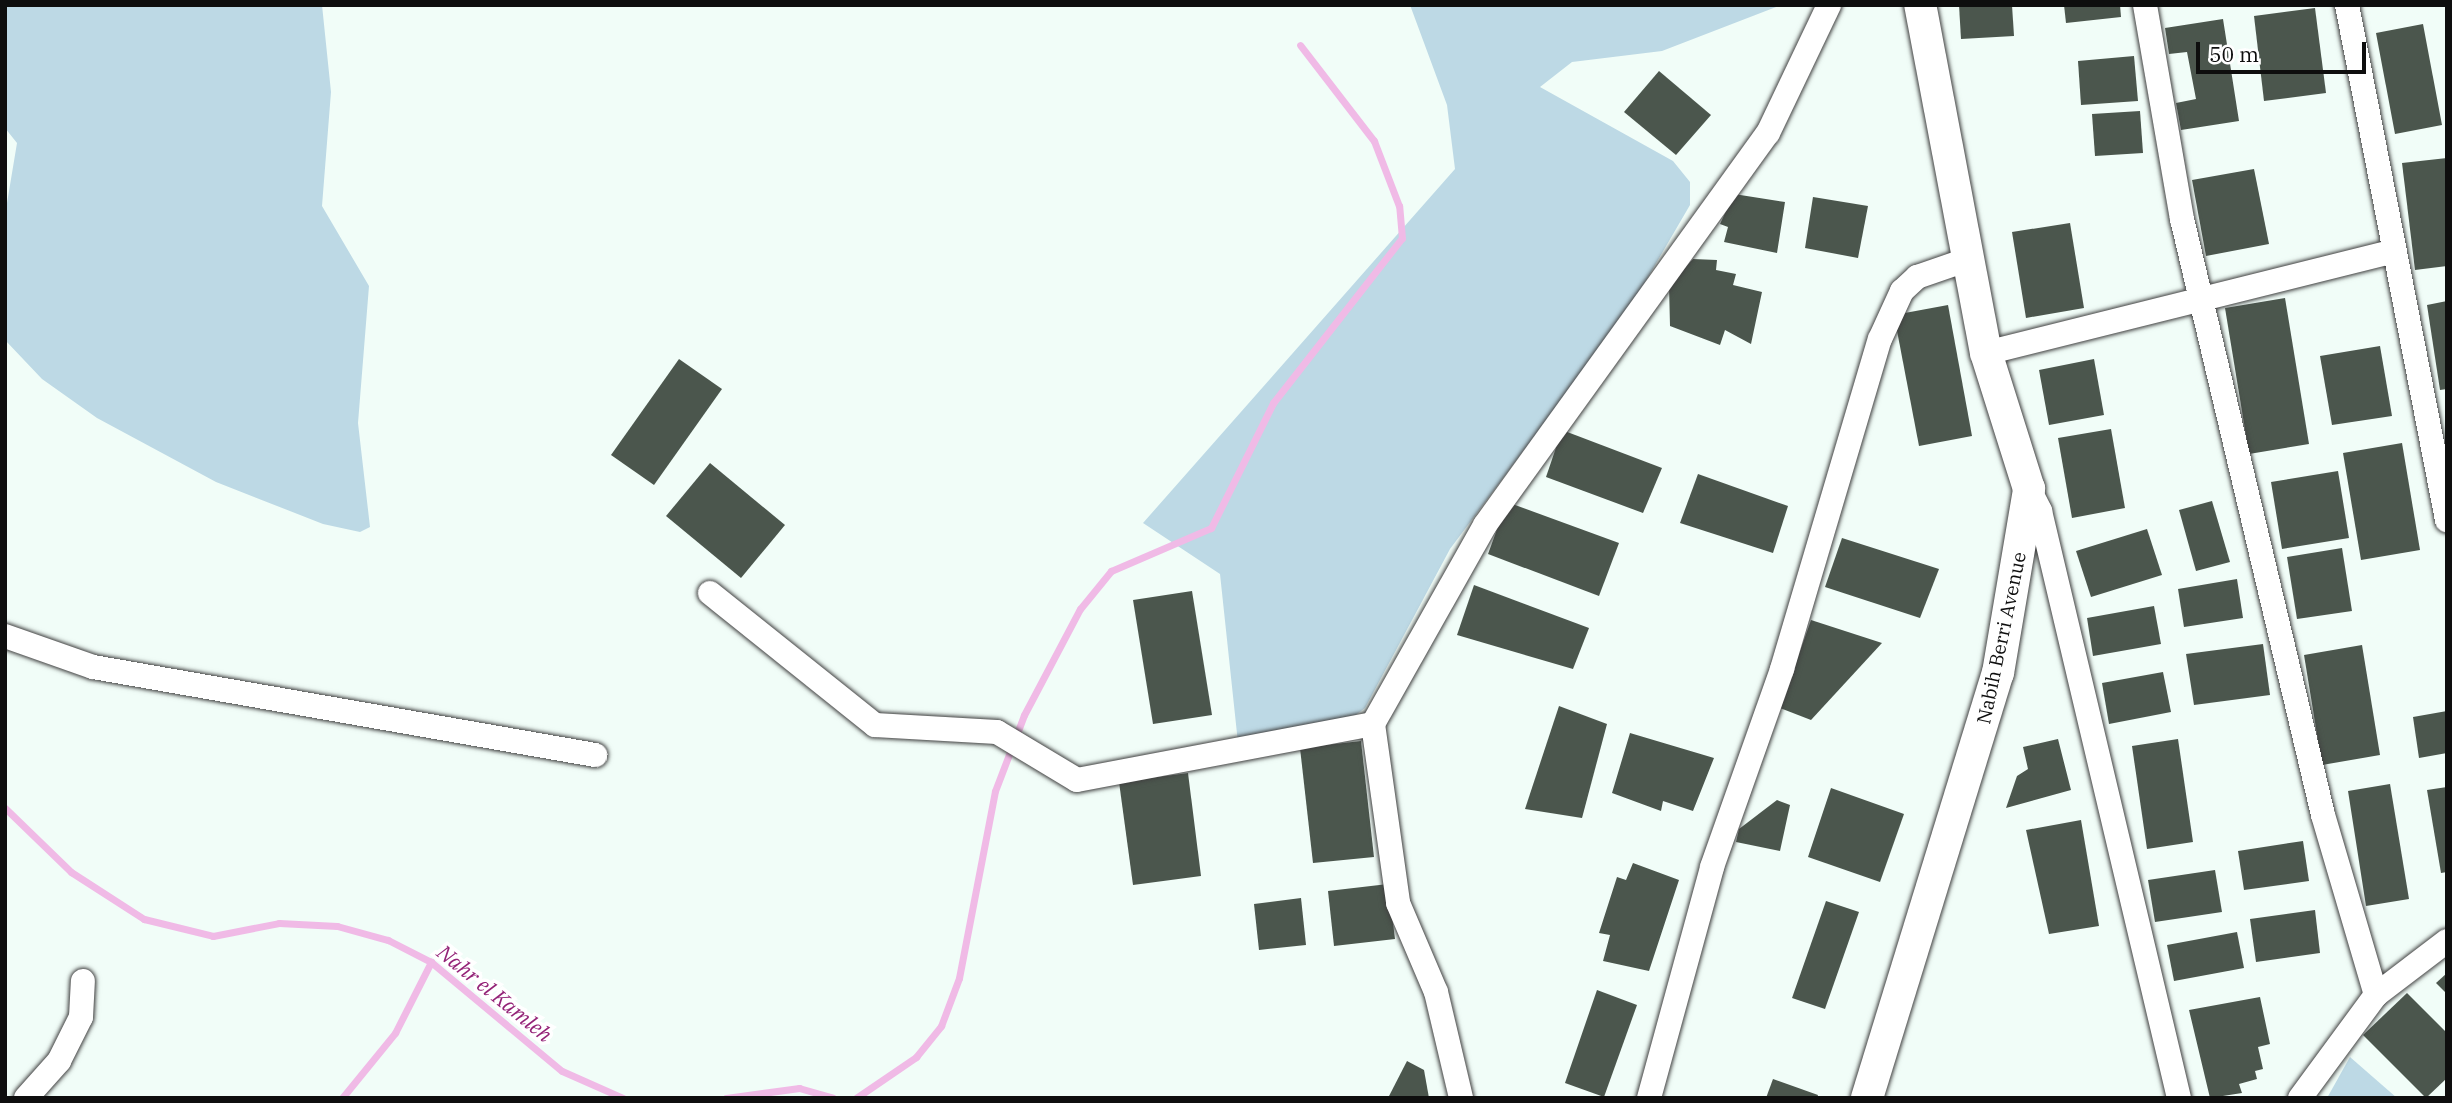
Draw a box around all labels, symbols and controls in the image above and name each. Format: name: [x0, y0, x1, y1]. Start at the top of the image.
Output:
scale bar: [2200, 28, 2370, 72]
text: 50 m: [2209, 40, 2259, 68]
street label: Nabih Berri Avenue: [1973, 550, 2031, 726]
water label: Nahr el Kamleh: [433, 939, 557, 1047]

